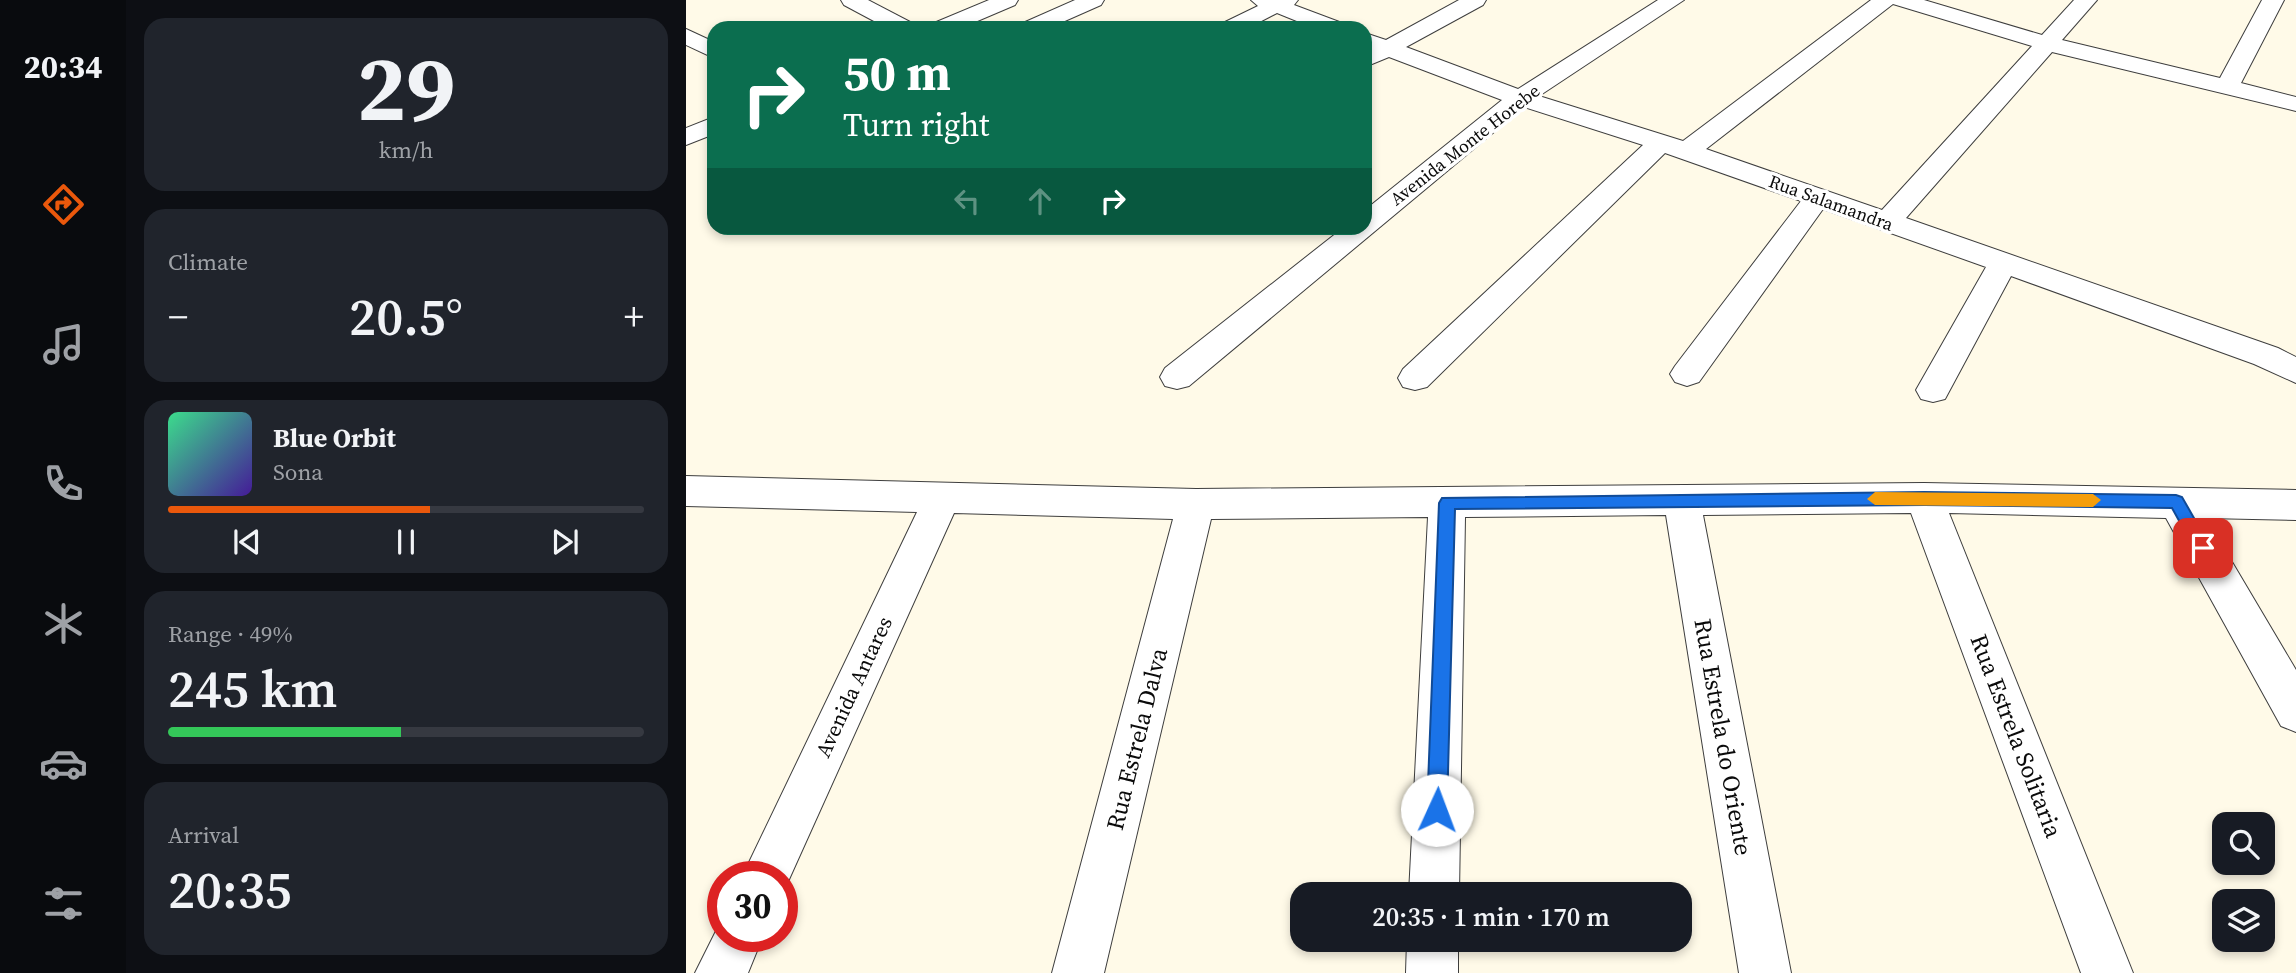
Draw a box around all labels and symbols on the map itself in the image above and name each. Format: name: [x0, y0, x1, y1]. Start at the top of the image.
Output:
street label: Avenida Monte Horebe: [1385, 78, 1545, 211]
street label: Rua Salamandra: [1765, 168, 1898, 237]
pin: [2173, 518, 2233, 578]
street label: Avenida Antares: [808, 612, 899, 762]
street label: Rua Estrela do Oriente: [1686, 616, 1761, 858]
street label: Rua Estrela Solitaria: [1962, 629, 2071, 843]
street label: Rua Estrela Dalva: [1098, 644, 1175, 833]
position arrow: [1400, 773, 1474, 847]
speed limit sign: 30: [707, 861, 798, 952]

